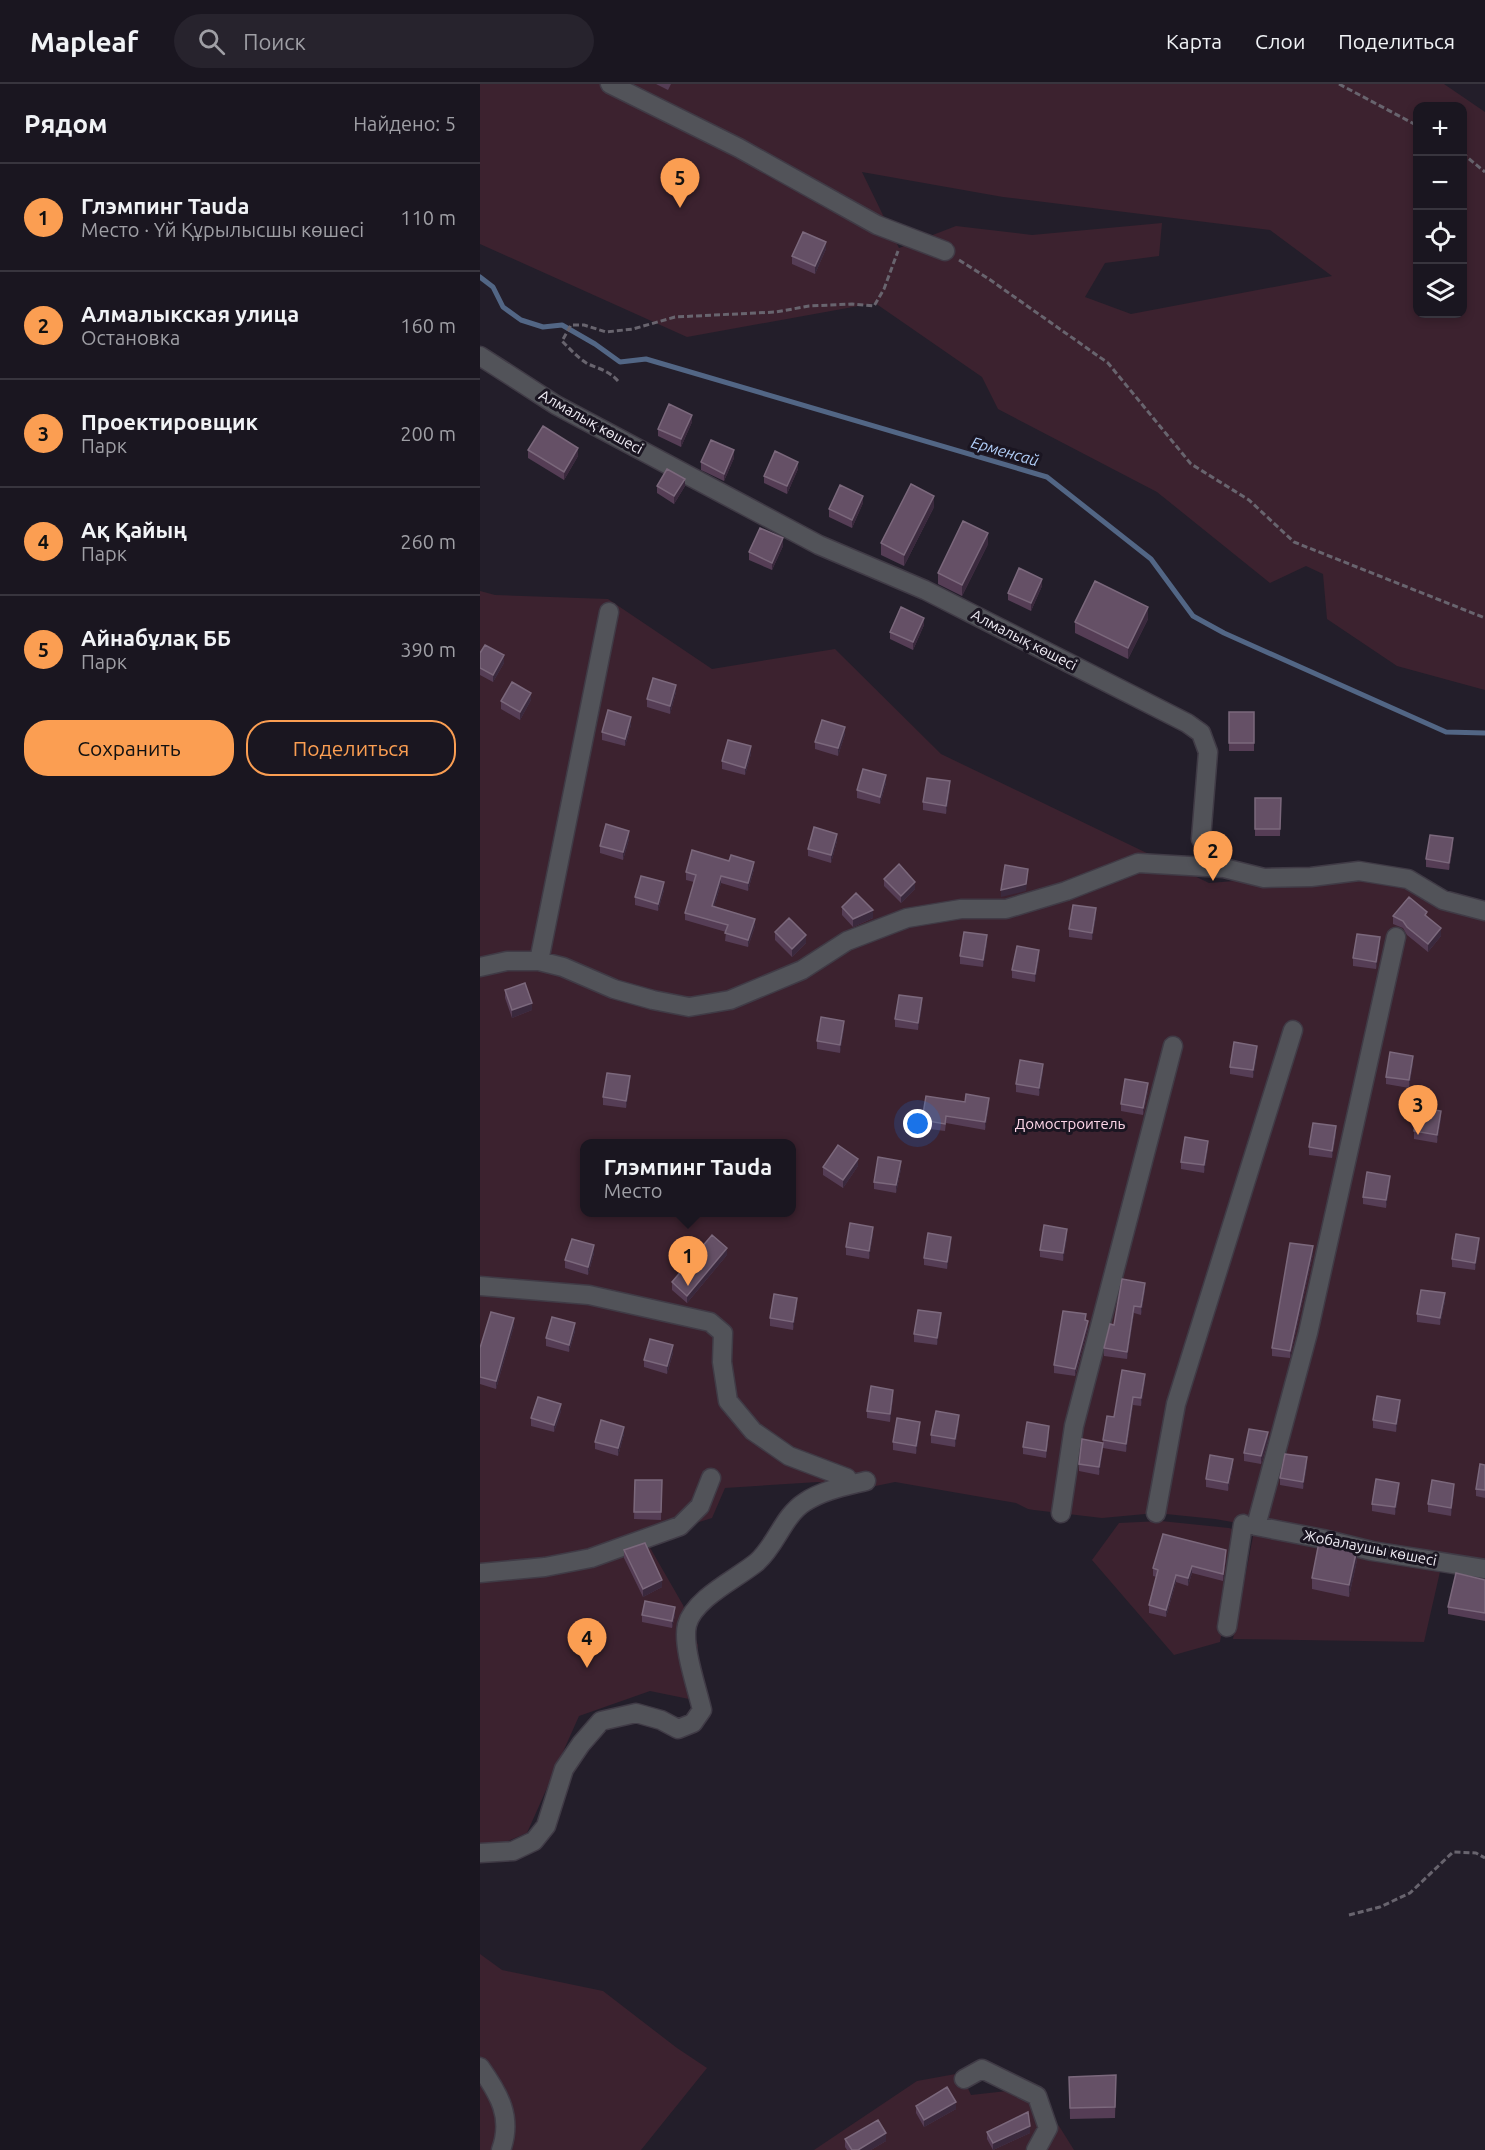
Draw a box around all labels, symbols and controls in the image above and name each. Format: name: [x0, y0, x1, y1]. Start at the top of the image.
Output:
search box: [174, 14, 594, 68]
icon: search: [195, 25, 228, 58]
text: Mapleaf: [30, 26, 138, 57]
text: Поиск: [243, 29, 306, 54]
text: Карта: [1166, 29, 1222, 53]
text: Слои: [1255, 29, 1305, 53]
text: Поделиться: [1338, 29, 1455, 53]
map controls: [1413, 102, 1467, 318]
button: +: [1413, 102, 1467, 156]
text: Рядом: [24, 109, 108, 138]
text: Найдено: 5: [353, 112, 456, 135]
button: −: [1413, 156, 1467, 210]
pin: 5: [660, 158, 700, 208]
text: Глэмпинг Tauda: [81, 193, 249, 218]
text: 1: [38, 206, 49, 229]
text: 110 m: [400, 206, 456, 229]
button: locate: [1413, 210, 1467, 264]
text: Место · Үй Құрылысшы көшесі: [81, 218, 364, 241]
button: layers: [1413, 264, 1467, 318]
text: Алмалыкская улица: [81, 301, 299, 326]
text: 2: [38, 314, 49, 337]
text: 160 m: [400, 314, 456, 337]
text: Остановка: [81, 326, 180, 349]
street label: Алмалық көшесі: [536, 386, 646, 457]
text: Проектировщик: [81, 409, 258, 434]
text: 3: [38, 422, 49, 445]
text: 200 m: [400, 422, 456, 445]
water label: Ерменсай: [969, 433, 1041, 469]
text: Парк: [81, 434, 127, 457]
text: Ақ Қайың: [81, 517, 187, 542]
text: 4: [38, 530, 49, 553]
text: 260 m: [400, 530, 456, 553]
text: Парк: [81, 542, 127, 565]
street label: Алмалық көшесі: [969, 606, 1080, 674]
text: Айнабұлақ ББ: [81, 625, 231, 650]
text: 5: [38, 638, 49, 661]
text: 390 m: [400, 638, 456, 661]
text: Парк: [81, 650, 127, 673]
button: Сохранить: [24, 720, 234, 776]
button: Поделиться: [246, 720, 456, 776]
pin: 2: [1194, 832, 1232, 881]
pin: 3: [1398, 1086, 1438, 1135]
your location: [903, 1109, 932, 1138]
park label: Домостроитель: [1015, 1115, 1126, 1132]
popup: [580, 1139, 796, 1217]
text: Глэмпинг Tauda: [604, 1154, 772, 1179]
text: Место: [604, 1179, 662, 1202]
pin: 1: [668, 1236, 708, 1286]
street label: Жобалаушы көшесі: [1302, 1526, 1438, 1569]
pin: 4: [568, 1618, 606, 1668]

